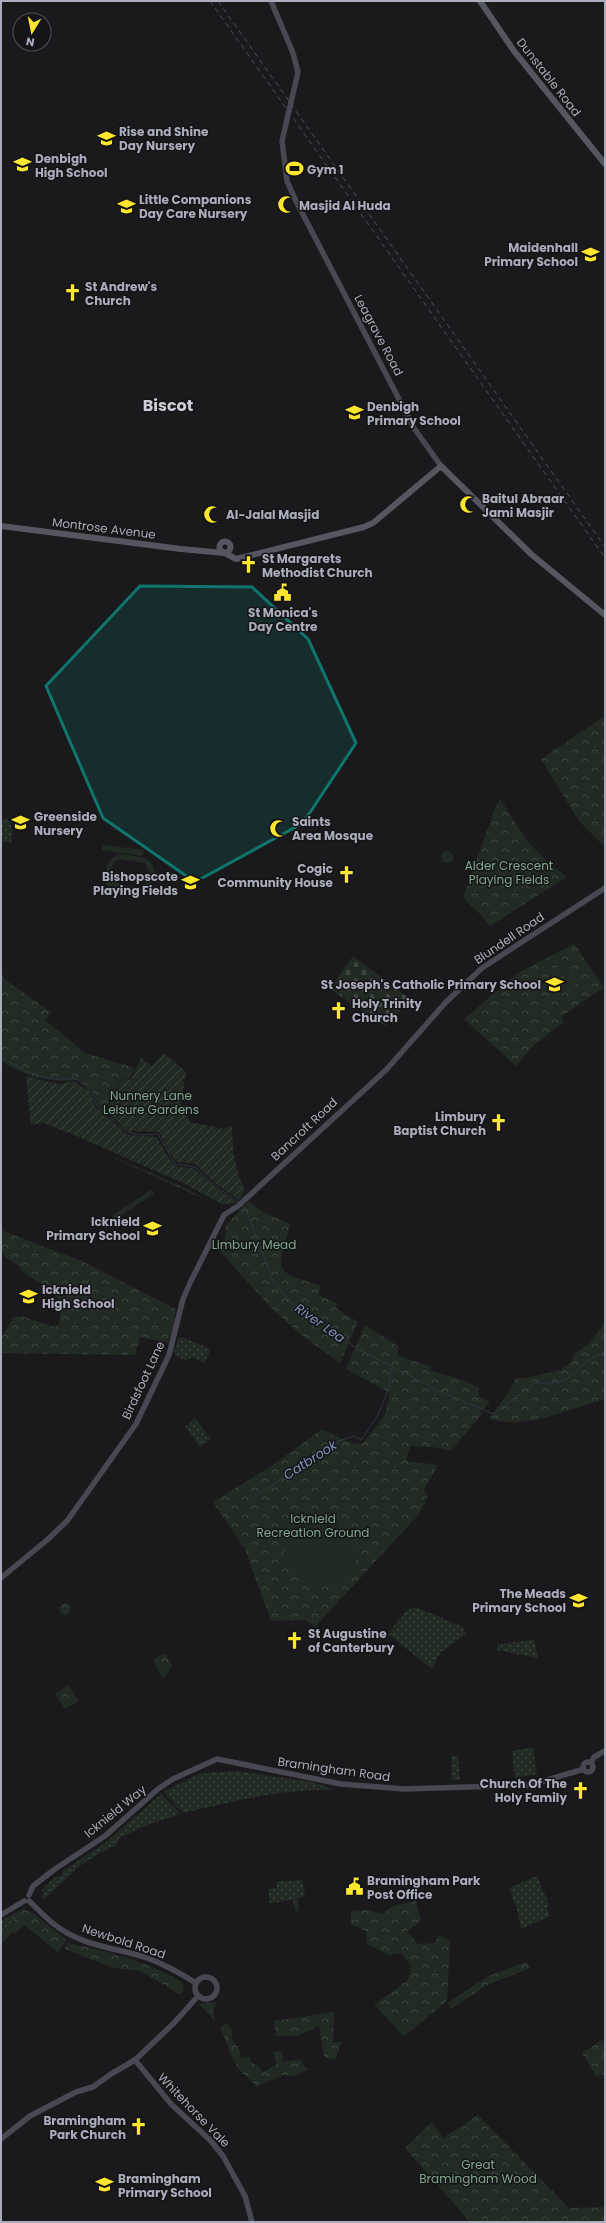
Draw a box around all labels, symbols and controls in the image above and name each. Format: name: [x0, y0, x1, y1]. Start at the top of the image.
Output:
north arrow: [12, 12, 52, 52]
text: N: [25, 33, 36, 50]
street label: Dunstable Road: [513, 34, 585, 120]
place label: Rise and Shine Day Nursery: [119, 123, 209, 154]
school or university icon: Rise and Shine Day Nursery: [96, 128, 116, 148]
place label: Denbigh High School: [35, 150, 108, 181]
school or university icon: Denbigh High School: [12, 155, 32, 175]
sports icon: Gym 1: [284, 159, 304, 179]
place label: Gym 1: [307, 161, 344, 178]
place label: Little Companions Day Care Nursery: [139, 191, 252, 222]
mosque icon: Masjid Al Huda: [276, 195, 296, 215]
school or university icon: Little Companions Day Care Nursery: [116, 196, 136, 216]
place label: Masjid Al Huda: [299, 197, 391, 214]
place label: Maidenhall Primary School: [484, 239, 578, 270]
school or university icon: Maidenhall Primary School: [581, 244, 601, 264]
place label: St Andrew's Church: [85, 278, 157, 309]
church icon: St Andrew's Church: [62, 283, 82, 303]
street label: Leagrave Road: [350, 291, 408, 379]
district label: Biscot: [143, 394, 193, 417]
place label: Denbigh Primary School: [367, 398, 461, 429]
school or university icon: Denbigh Primary School: [344, 403, 364, 423]
place label: Baitul Abraar Jami Masjir: [482, 490, 564, 521]
mosque icon: Baitul Abraar Jami Masjir: [459, 495, 479, 515]
mosque icon: Al-Jalal Masjid: [203, 504, 223, 524]
place label: Al-Jalal Masjid: [226, 506, 319, 523]
street label: Montrose Avenue: [51, 513, 157, 543]
place label: St Margarets Methodist Church: [262, 550, 373, 581]
church icon: St Margarets Methodist Church: [239, 555, 259, 575]
public building icon: St Monica's Day Centre: [273, 583, 293, 603]
place label: St Monica's Day Centre: [248, 604, 318, 635]
place label: Greenside Nursery: [34, 808, 98, 839]
school or university icon: Greenside Nursery: [11, 813, 31, 833]
place label: Saints Area Mosque: [292, 813, 374, 844]
mosque icon: Saints Area Mosque: [269, 818, 289, 838]
park label: Alder Crescent Playing Fields: [465, 857, 553, 888]
place label: Cogic Community House: [217, 860, 334, 891]
church icon: Cogic Community House: [336, 865, 356, 885]
place label: Bishopscote Playing Fields: [93, 868, 179, 899]
school or university icon: Bishopscote Playing Fields: [181, 873, 201, 893]
street label: Blundell Road: [470, 908, 548, 968]
school or university icon: St Joseph's Catholic Primary School: [544, 974, 564, 994]
place label: St Joseph's Catholic Primary School: [321, 976, 541, 993]
place label: Holy Trinity Church: [352, 995, 422, 1026]
church icon: Holy Trinity Church: [329, 1000, 349, 1020]
park label: Nunnery Lane Leisure Gardens: [103, 1087, 199, 1118]
street label: Bancroft Road: [267, 1094, 341, 1164]
place label: Limbury Baptist Church: [393, 1108, 486, 1139]
church icon: Limbury Baptist Church: [489, 1113, 509, 1133]
place label: Icknield Primary School: [46, 1213, 140, 1244]
school or university icon: Icknield Primary School: [143, 1218, 163, 1238]
park label: Limbury Mead: [212, 1236, 296, 1253]
place label: Icknield High School: [42, 1281, 115, 1312]
school or university icon: Icknield High School: [19, 1286, 39, 1306]
water label: River Lea: [291, 1299, 349, 1347]
street label: Birdsfoot Lane: [117, 1338, 169, 1422]
water label: Catbrook: [279, 1435, 342, 1484]
park label: Icknield Recreation Ground: [257, 1510, 369, 1541]
place label: The Meads Primary School: [472, 1585, 566, 1616]
school or university icon: The Meads Primary School: [569, 1590, 589, 1610]
place label: St Augustine of Canterbury: [308, 1625, 395, 1656]
church icon: St Augustine of Canterbury: [285, 1630, 305, 1650]
street label: Bramingham Road: [277, 1753, 391, 1785]
place label: Church Of The Holy Family: [480, 1775, 568, 1806]
church icon: Church Of The Holy Family: [570, 1780, 590, 1800]
street label: Icknield Way: [80, 1781, 150, 1841]
place label: Bramingham Park Post Office: [367, 1872, 481, 1903]
public building icon: Bramingham Park Post Office: [344, 1877, 364, 1897]
street label: Newbold Road: [80, 1919, 168, 1963]
street label: Whitehorse Vale: [154, 2069, 234, 2151]
place label: Bramingham Park Church: [43, 2112, 126, 2143]
church icon: Bramingham Park Church: [129, 2117, 149, 2137]
park label: Great Bramingham Wood: [419, 2156, 537, 2187]
place label: Bramingham Primary School: [118, 2170, 212, 2201]
school or university icon: Bramingham Primary School: [95, 2175, 115, 2195]

